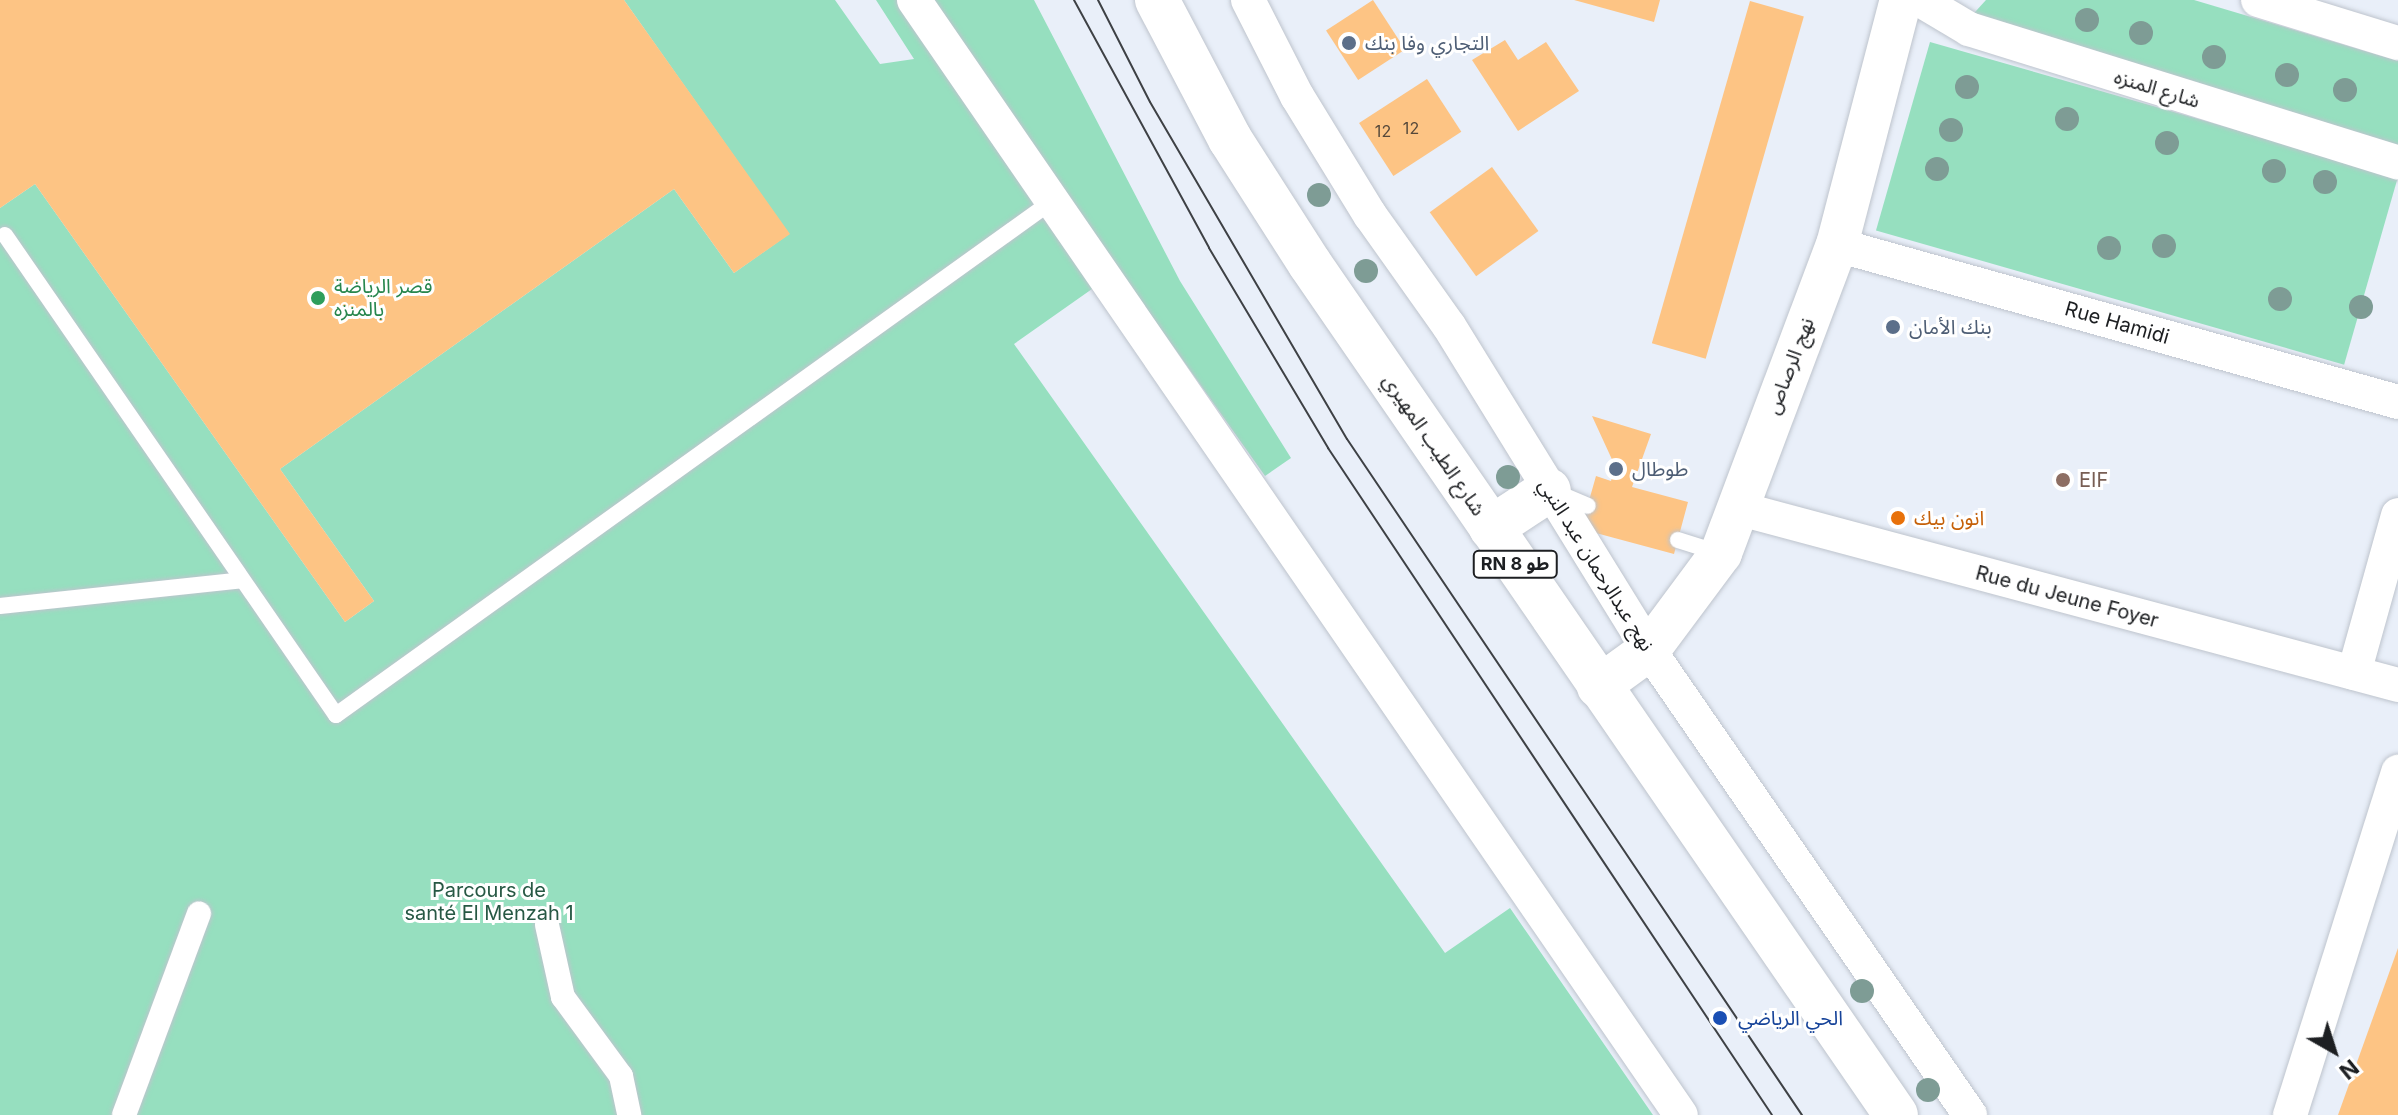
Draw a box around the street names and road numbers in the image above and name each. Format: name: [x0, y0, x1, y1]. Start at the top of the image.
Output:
street label: شارع المنزه: [2111, 65, 2203, 113]
street label: Rue Hamidi: [2062, 297, 2172, 349]
street label: نهج الرصاص: [1761, 314, 1819, 418]
street label: شارع الطيب المهيري: [1378, 370, 1490, 520]
street label: نهج عبدالرحمان عبد النبي: [1533, 474, 1659, 656]
road number: RN 8 طو: [1471, 550, 1559, 578]
street label: Rue du Jeune Foyer: [1973, 561, 2161, 633]

